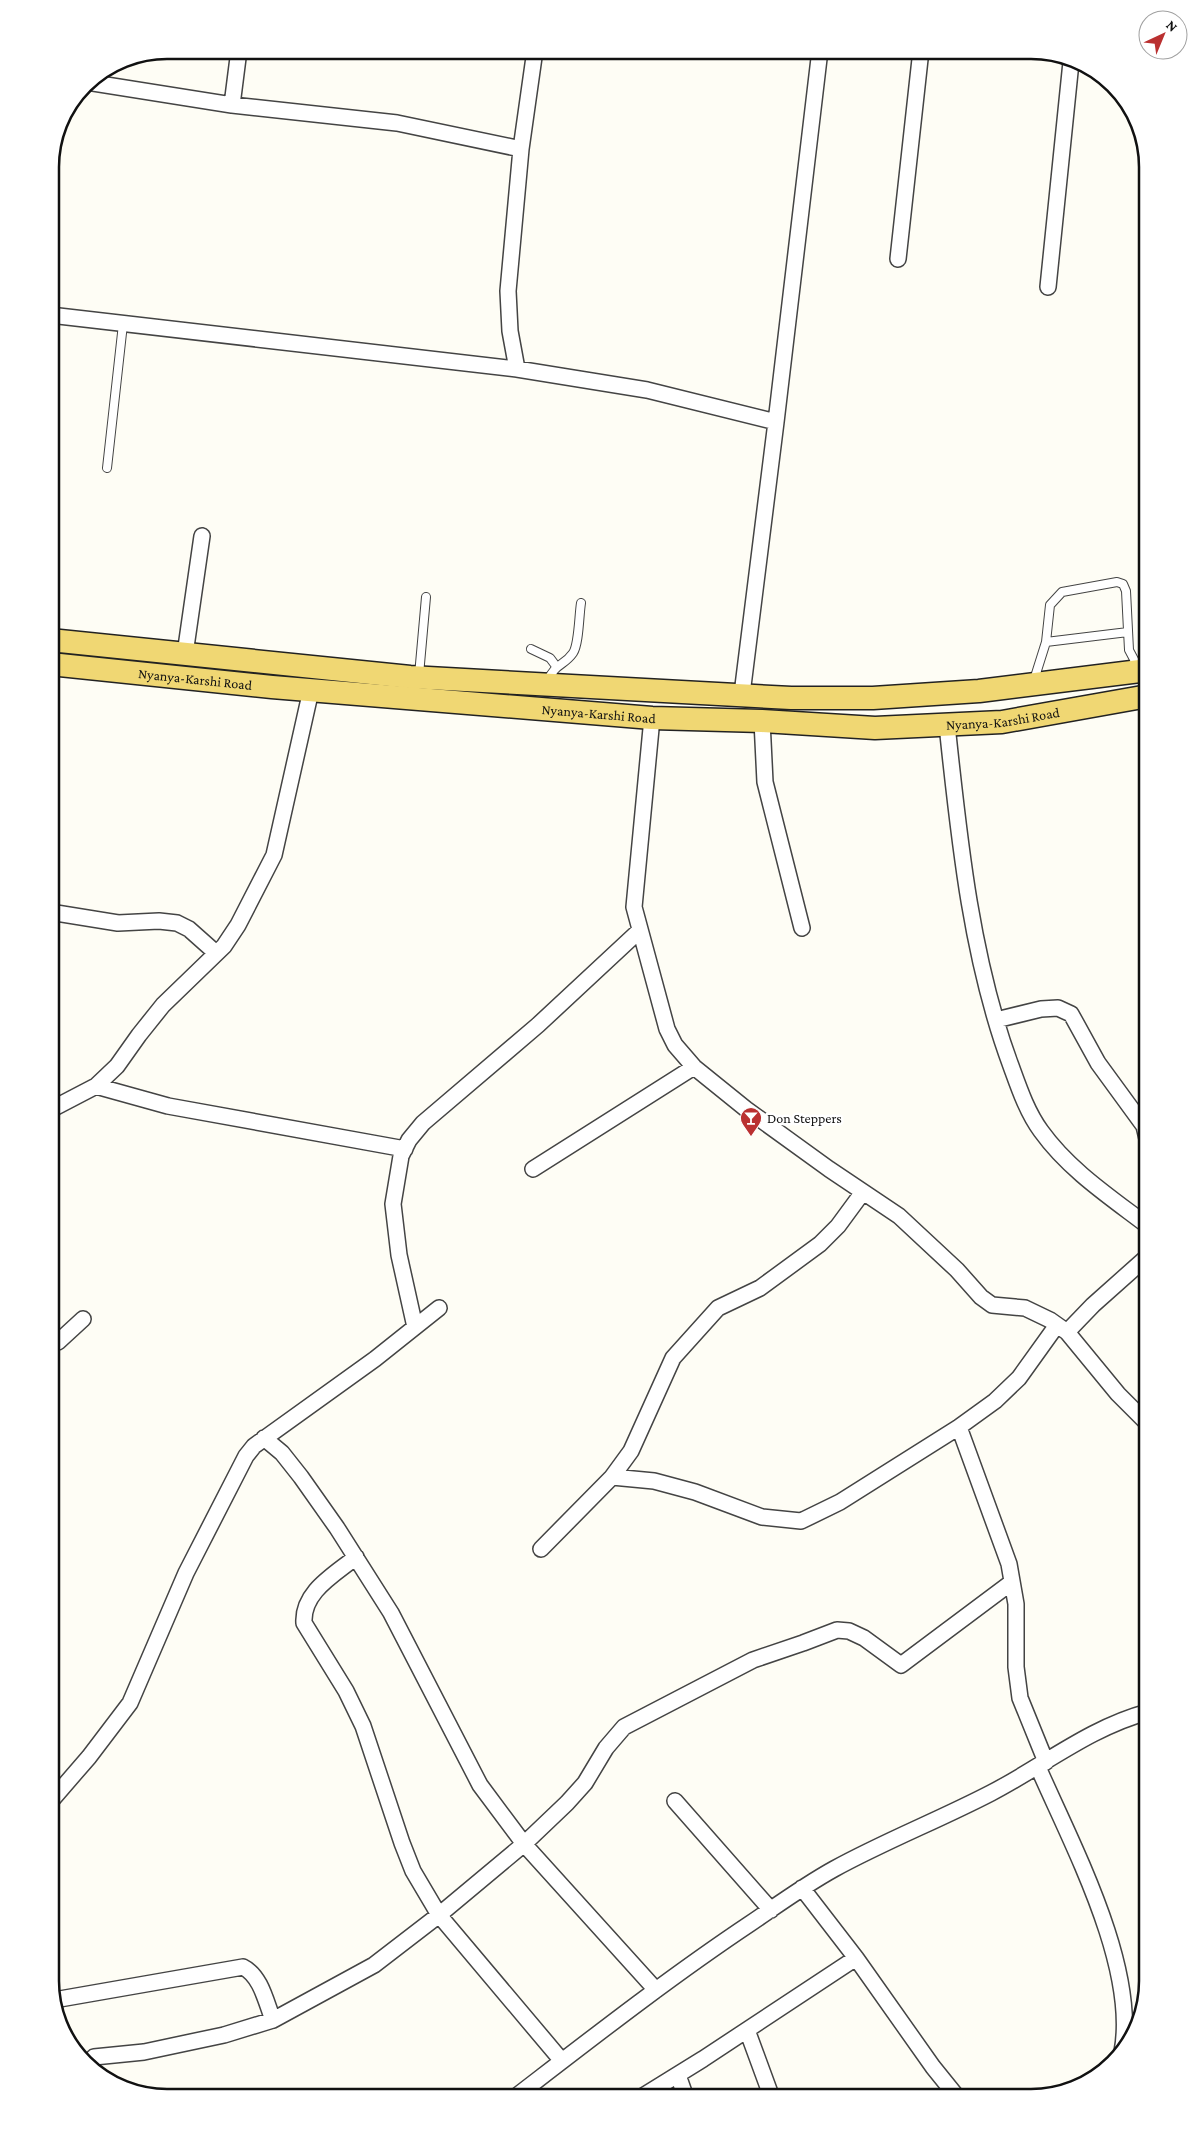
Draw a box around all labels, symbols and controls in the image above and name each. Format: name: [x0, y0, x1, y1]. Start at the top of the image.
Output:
north arrow: [1138, 10, 1188, 60]
text: N: [1163, 17, 1181, 35]
street label: Nyanya-Karshi Road: [138, 665, 254, 693]
street label: Nyanya-Karshi Road: [541, 701, 657, 726]
street label: Nyanya-Karshi Road: [946, 704, 1061, 733]
bar icon: Don Steppers: [739, 1106, 763, 1137]
place label: Don Steppers: [767, 1110, 842, 1126]

